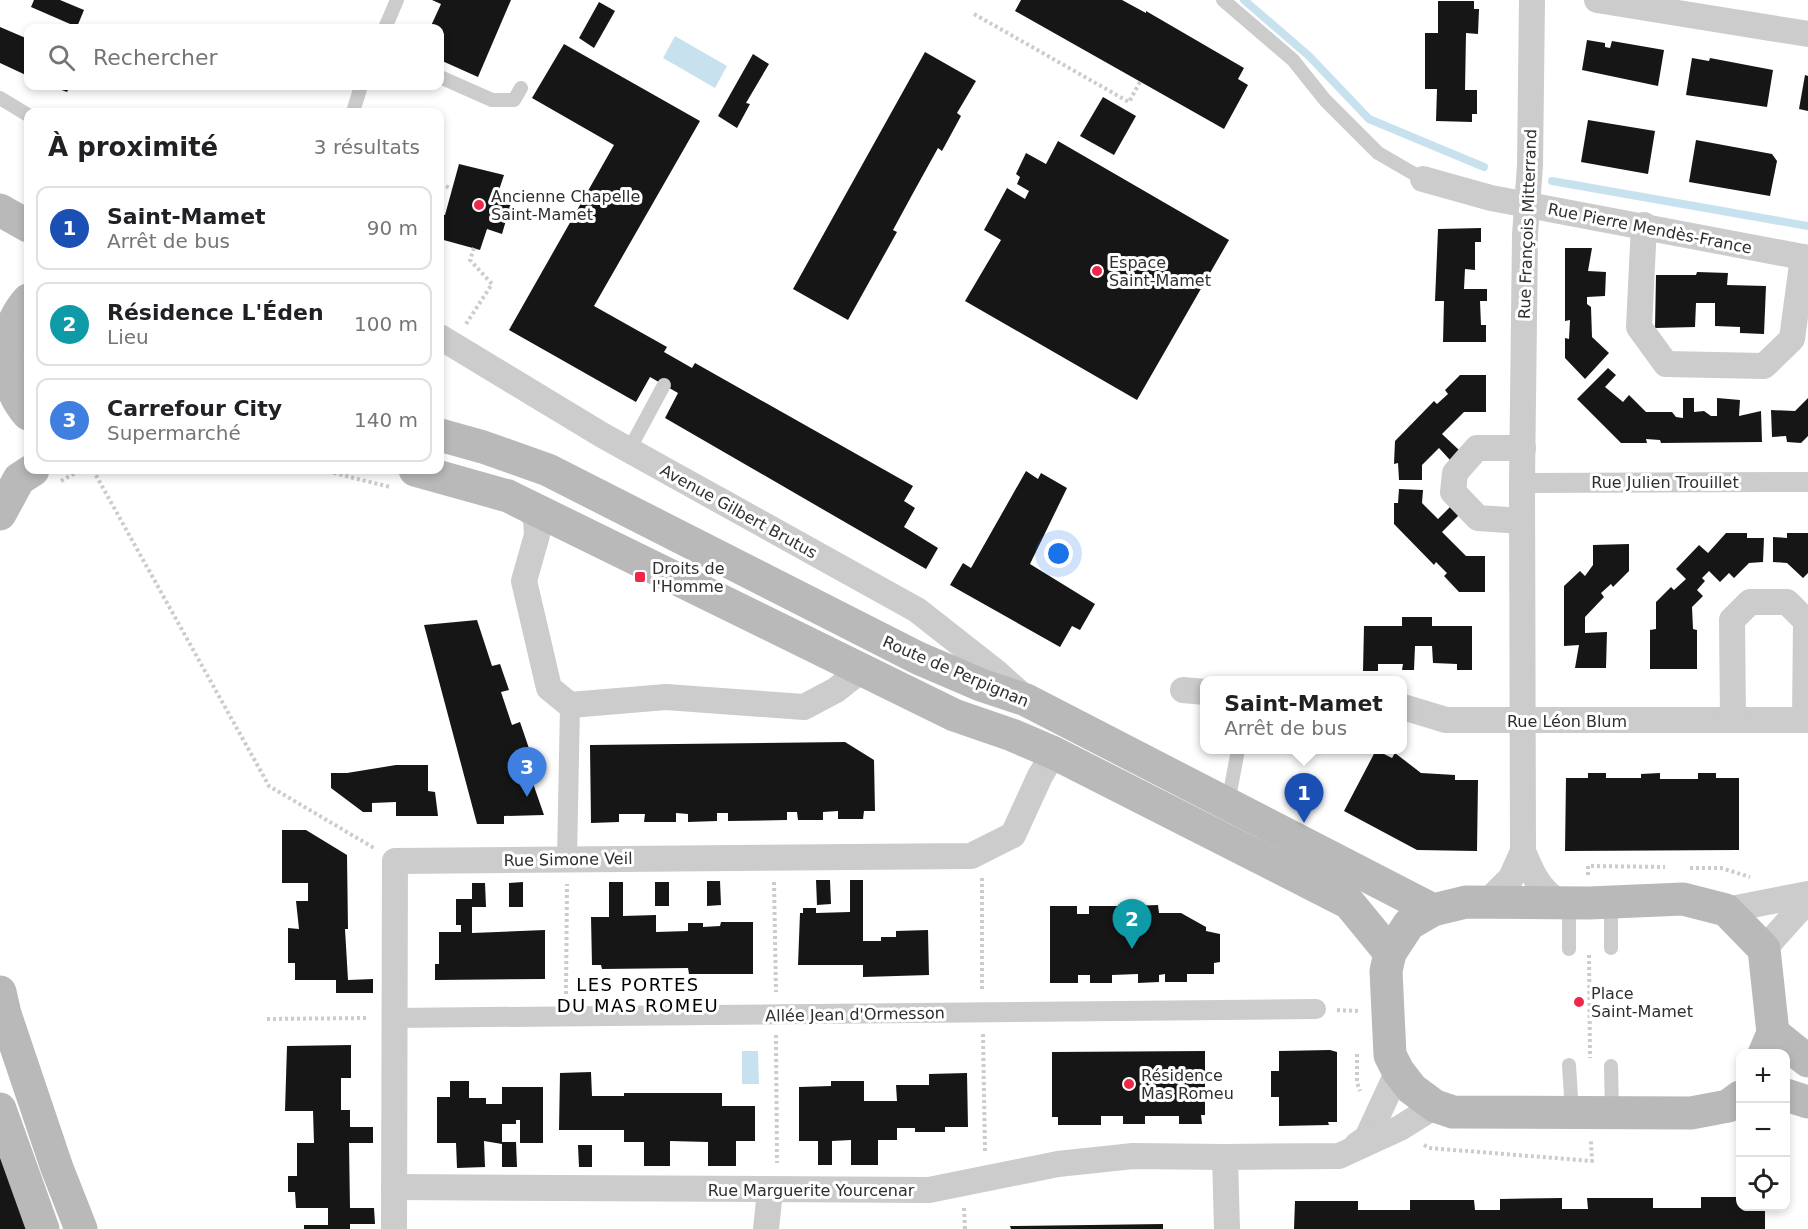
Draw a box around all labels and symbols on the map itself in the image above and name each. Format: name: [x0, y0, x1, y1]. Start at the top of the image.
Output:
street label: Rue François Mitterrand: [1515, 129, 1540, 319]
place label: Ancienne Chapelle Saint-Mamet: [491, 187, 640, 224]
marker: Ancienne Chapelle Saint-Mamet: [472, 198, 486, 212]
street label: Rue Pierre Mendès-France: [1546, 199, 1754, 258]
place label: Espace Saint-Mamet: [1109, 253, 1211, 290]
marker: Espace Saint-Mamet: [1090, 264, 1104, 278]
street label: Avenue Gilbert Brutus: [657, 460, 820, 562]
street label: Rue Julien Trouillet: [1591, 473, 1739, 492]
your location: [1044, 539, 1073, 568]
place label: Droits de l'Homme: [652, 559, 724, 596]
marker: Droits de l'Homme: [633, 570, 647, 584]
street label: Route de Perpignan: [880, 632, 1032, 711]
street label: Rue Léon Blum: [1507, 712, 1627, 731]
pin: 3: [508, 748, 546, 797]
pin: 1: [1284, 774, 1324, 823]
street label: Rue Simone Veil: [503, 849, 633, 870]
pin: 2: [1112, 900, 1152, 949]
district label: LES PORTES DU MAS ROMEU: [557, 974, 719, 1016]
place label: Place Saint-Mamet: [1591, 984, 1693, 1021]
marker: Place Saint-Mamet: [1572, 995, 1586, 1009]
street label: Allée Jean d'Ormesson: [765, 1003, 945, 1026]
place label: Résidence Mas Romeu: [1141, 1066, 1234, 1103]
marker: Résidence Mas Romeu: [1122, 1077, 1136, 1091]
street label: Rue Marguerite Yourcenar: [708, 1181, 915, 1200]

